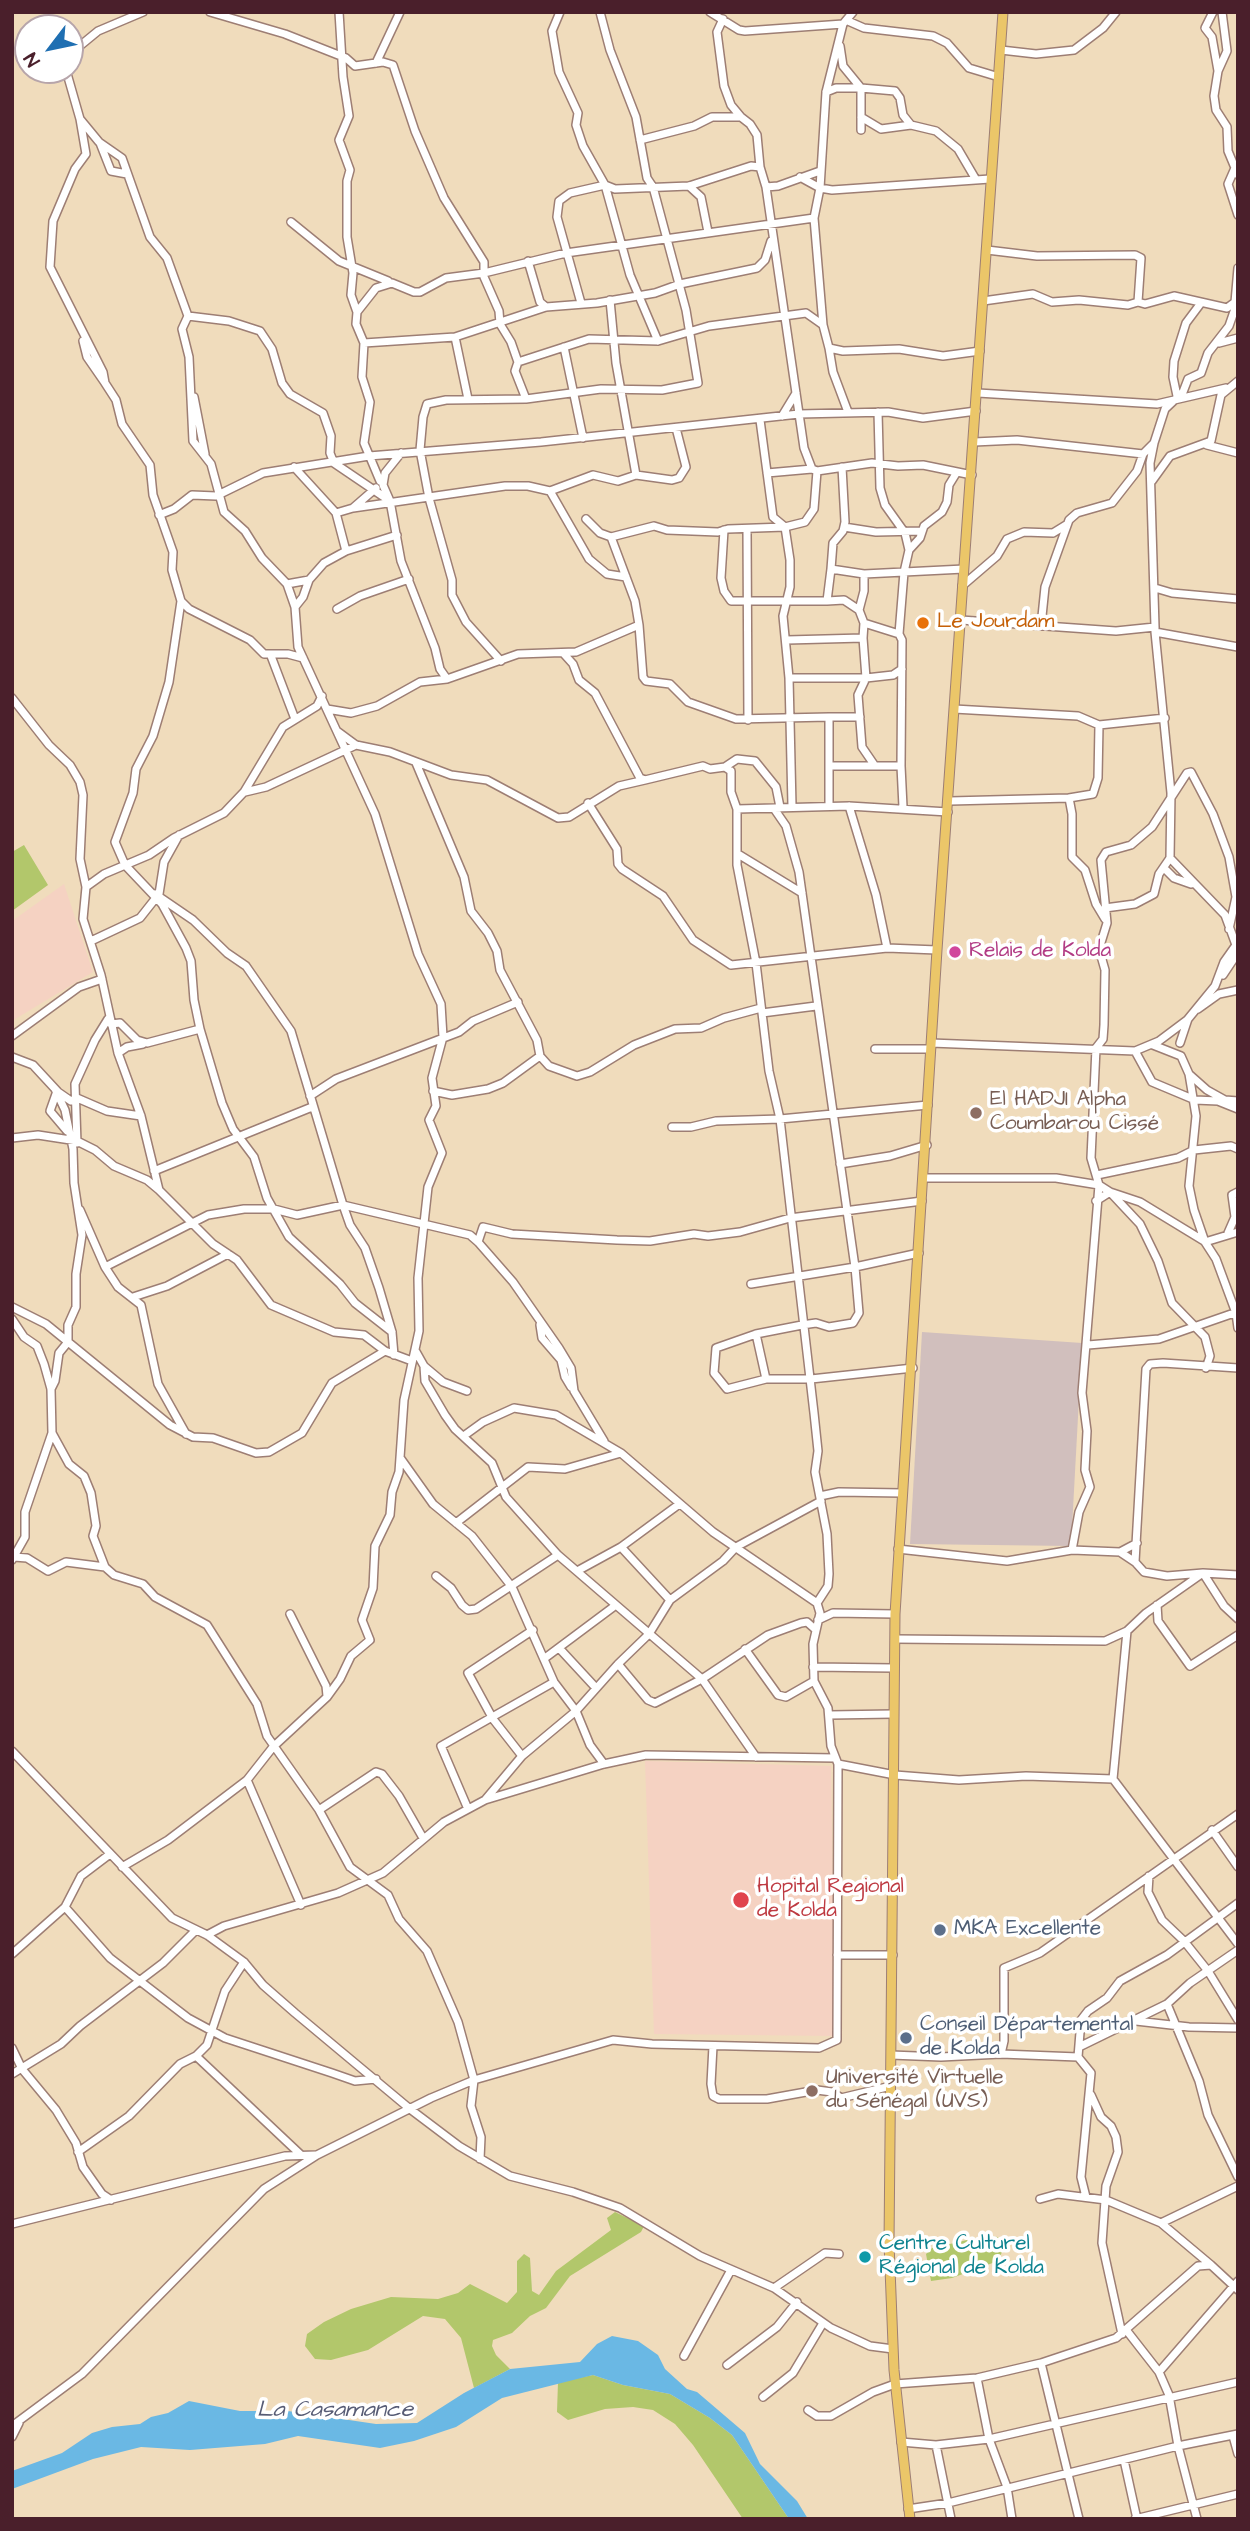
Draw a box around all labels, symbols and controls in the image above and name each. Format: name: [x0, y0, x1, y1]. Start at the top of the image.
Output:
north arrow: [14, 14, 84, 84]
text: N: [18, 47, 47, 72]
place label: Le Jourdam: [937, 610, 1054, 636]
marker: Le Jourdam: [915, 615, 931, 631]
place label: Relais de Kolda: [969, 939, 1111, 965]
marker: Relais de Kolda: [947, 944, 963, 960]
place label: El HADJI Alpha Coumbarou Cissé: [990, 1088, 1159, 1138]
marker: El HADJI Alpha Coumbarou Cissé: [968, 1105, 984, 1121]
place label: Hopital Regional de Kolda: [757, 1875, 904, 1925]
marker: Hopital Regional de Kolda: [731, 1890, 751, 1910]
place label: MKA Excellente: [954, 1917, 1101, 1943]
marker: MKA Excellente: [932, 1922, 948, 1938]
place label: Conseil Départemental de Kolda: [920, 2013, 1133, 2063]
marker: Conseil Départemental de Kolda: [898, 2030, 914, 2046]
place label: Université Virtuelle du Sénégal (UVS): [826, 2066, 1004, 2116]
marker: Université Virtuelle du Sénégal (UVS): [804, 2083, 820, 2099]
place label: Centre Culturel Régional de Kolda: [879, 2232, 1044, 2282]
marker: Centre Culturel Régional de Kolda: [857, 2249, 873, 2265]
water label: La Casamance: [257, 2397, 413, 2425]

